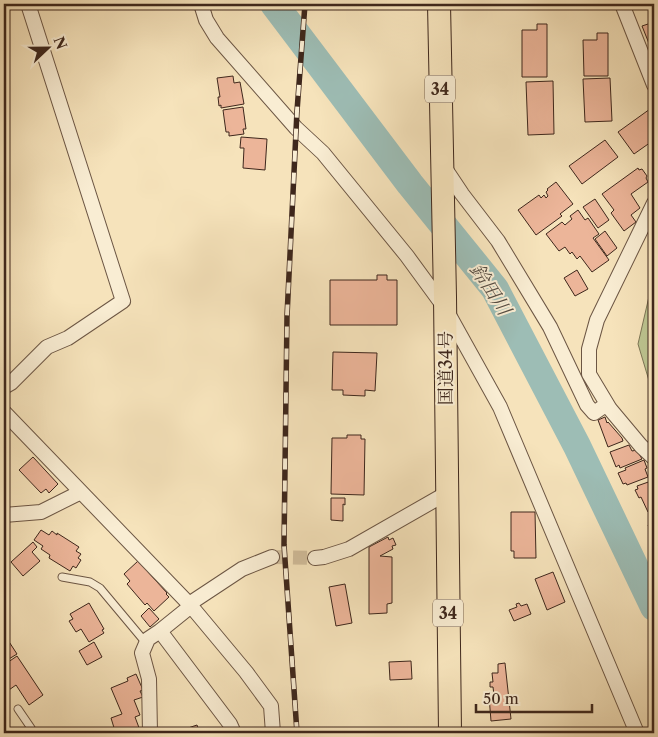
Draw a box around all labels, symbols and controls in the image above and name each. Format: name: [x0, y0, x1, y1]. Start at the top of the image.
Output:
north arrow: [22, 22, 72, 72]
text: N: [49, 34, 71, 52]
road number: 34: [425, 76, 455, 102]
water label: 鈴田川: [465, 259, 517, 321]
street label: 国道34号: [435, 331, 457, 405]
road number: 34: [433, 600, 463, 626]
scale bar: [476, 682, 592, 714]
text: 50 m: [483, 689, 519, 708]

